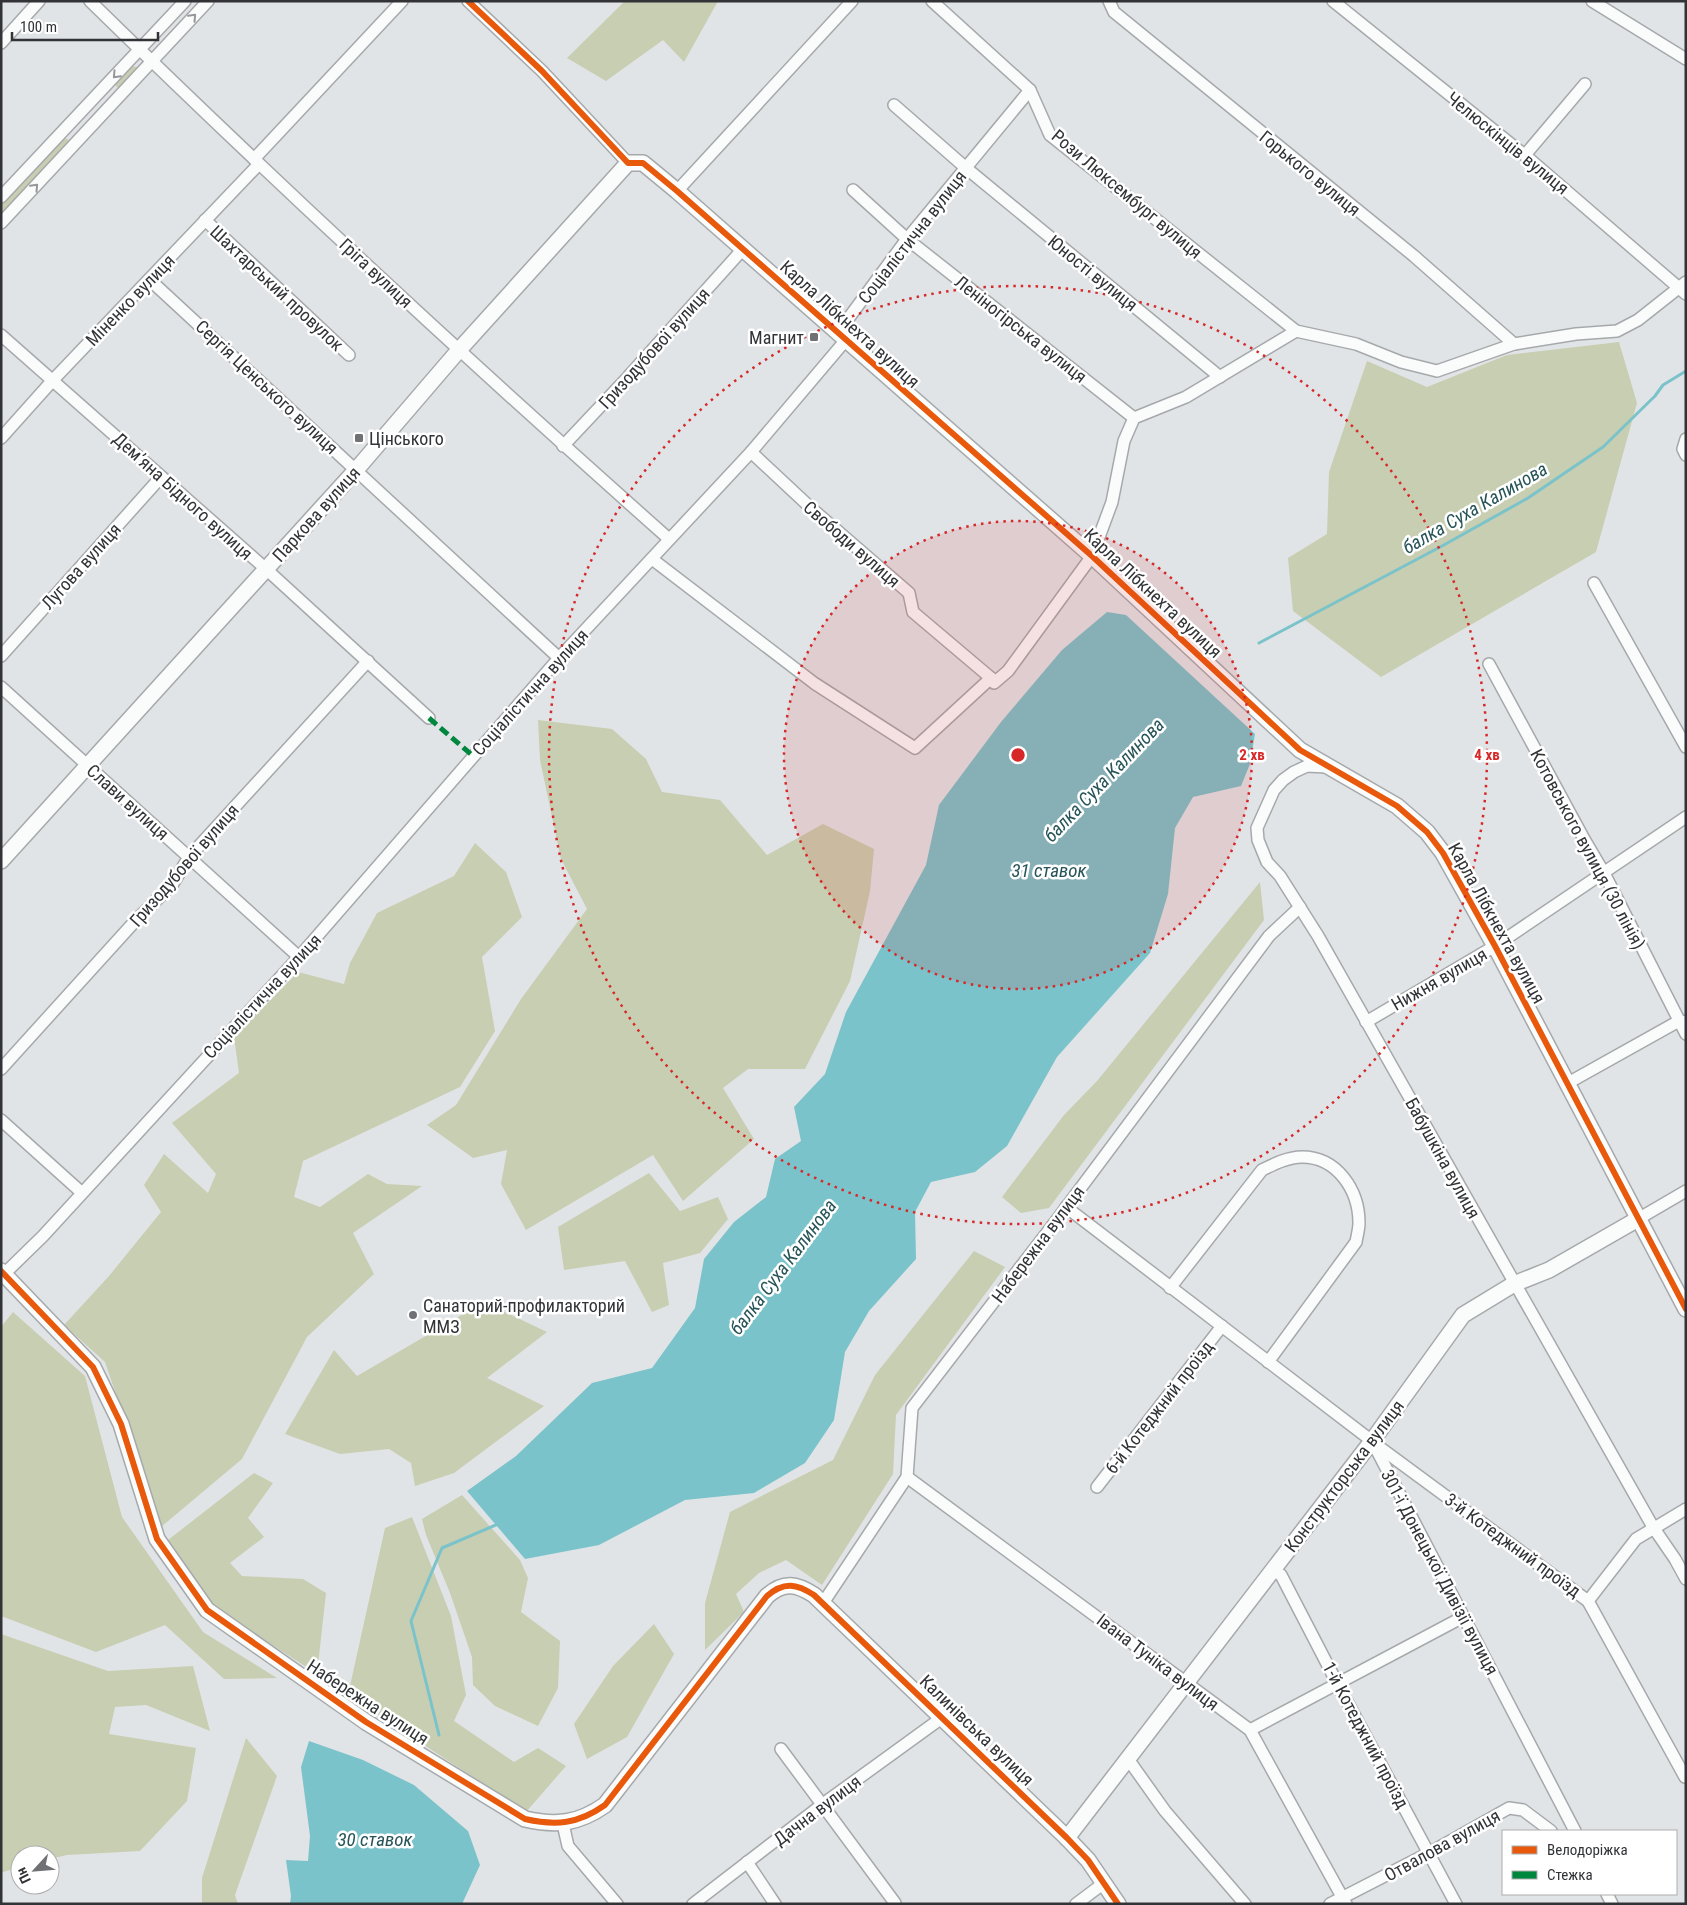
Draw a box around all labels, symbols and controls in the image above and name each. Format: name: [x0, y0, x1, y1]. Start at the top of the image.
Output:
scale bar: [12, 10, 159, 42]
one-way arrow: [187, 14, 196, 23]
text: 100 m: [20, 18, 57, 36]
one-way arrow: [113, 70, 122, 79]
street label: Челюскінців вулиця: [1443, 87, 1573, 199]
street label: Рози Люксембург вулиця: [1048, 125, 1206, 263]
street label: Горького вулиця: [1255, 126, 1365, 220]
street label: Соціалістична вулиця: [854, 166, 970, 308]
one-way arrow: [29, 183, 38, 192]
street label: Шахтарський провулок: [206, 221, 348, 355]
street label: Юності вулиця: [1044, 231, 1142, 315]
street label: Гріга вулиця: [335, 234, 417, 312]
street label: Міненко вулиця: [81, 250, 179, 350]
street label: Карла Лібкнехта вулиця: [776, 256, 924, 392]
street label: Леніногірська вулиця: [951, 271, 1091, 387]
street label: Гризодубової вулиця: [594, 283, 714, 413]
street label: Сергія Ценського вулиця: [191, 316, 343, 458]
place label: Магнит: [749, 327, 804, 348]
marker: Магнит: [808, 331, 820, 343]
street label: Дем’яна Бідного вулиця: [109, 428, 257, 564]
place label: Цінського: [369, 428, 444, 449]
marker: Цінського: [353, 432, 365, 444]
water label: балка Суха Калинова: [1399, 457, 1551, 559]
street label: Паркова вулиця: [268, 462, 364, 566]
street label: Свободи вулиця: [799, 496, 905, 592]
street label: Лугова вулиця: [37, 519, 125, 613]
street label: Карла Лібкнехта вулиця: [1080, 524, 1226, 662]
street label: Соціалістична вулиця: [468, 624, 592, 760]
water label: балка Суха Калинова: [1039, 713, 1169, 847]
street label: Котовського вулиця (30 лiнiя): [1525, 745, 1650, 953]
centre of rings: [1009, 746, 1027, 764]
text: 2 хв: [1239, 746, 1265, 764]
text: 4 хв: [1474, 746, 1500, 764]
street label: Слави вулиця: [83, 760, 173, 844]
street label: Гризодубової вулиця: [125, 799, 243, 931]
street label: Карла Лібкнехта вулиця: [1444, 839, 1550, 1007]
water label: 31 ставок: [1012, 859, 1088, 882]
street label: Соціалістична вулиця: [199, 929, 325, 1063]
street label: Нижня вулиця: [1387, 943, 1491, 1015]
street label: Бабушкіна вулиця: [1401, 1094, 1485, 1222]
street label: Набережна вулиця: [987, 1181, 1089, 1307]
water label: балка Суха Калинова: [725, 1195, 841, 1339]
place label: Санаторий-профилакторий ММЗ: [423, 1295, 625, 1337]
marker: Санаторий-профилакторий ММЗ: [407, 1309, 419, 1321]
street label: 6-й Котеджний проїзд: [1101, 1336, 1218, 1478]
street label: Конструкторська вулиця: [1280, 1396, 1408, 1556]
street label: 301-ї Донецької Дивізії вулиця: [1377, 1466, 1503, 1678]
street label: 3-й Котеджний проїзд: [1441, 1489, 1585, 1602]
street label: Івана Туніка вулиця: [1093, 1609, 1223, 1715]
street label: Набережна вулиця: [303, 1655, 433, 1749]
street label: 1-й Котеджний проїзд: [1318, 1658, 1414, 1812]
street label: Калинівська вулиця: [916, 1670, 1038, 1790]
street label: Дачна вулиця: [769, 1770, 865, 1850]
street label: Отвалова вулиця: [1381, 1805, 1503, 1885]
water label: 30 ставок: [338, 1828, 414, 1851]
legend: [1502, 1830, 1677, 1895]
text: Велодоріжка: [1547, 1841, 1628, 1859]
north arrow: [10, 1845, 60, 1895]
text: Пн: [13, 1865, 34, 1886]
text: Стежка: [1547, 1866, 1593, 1884]

